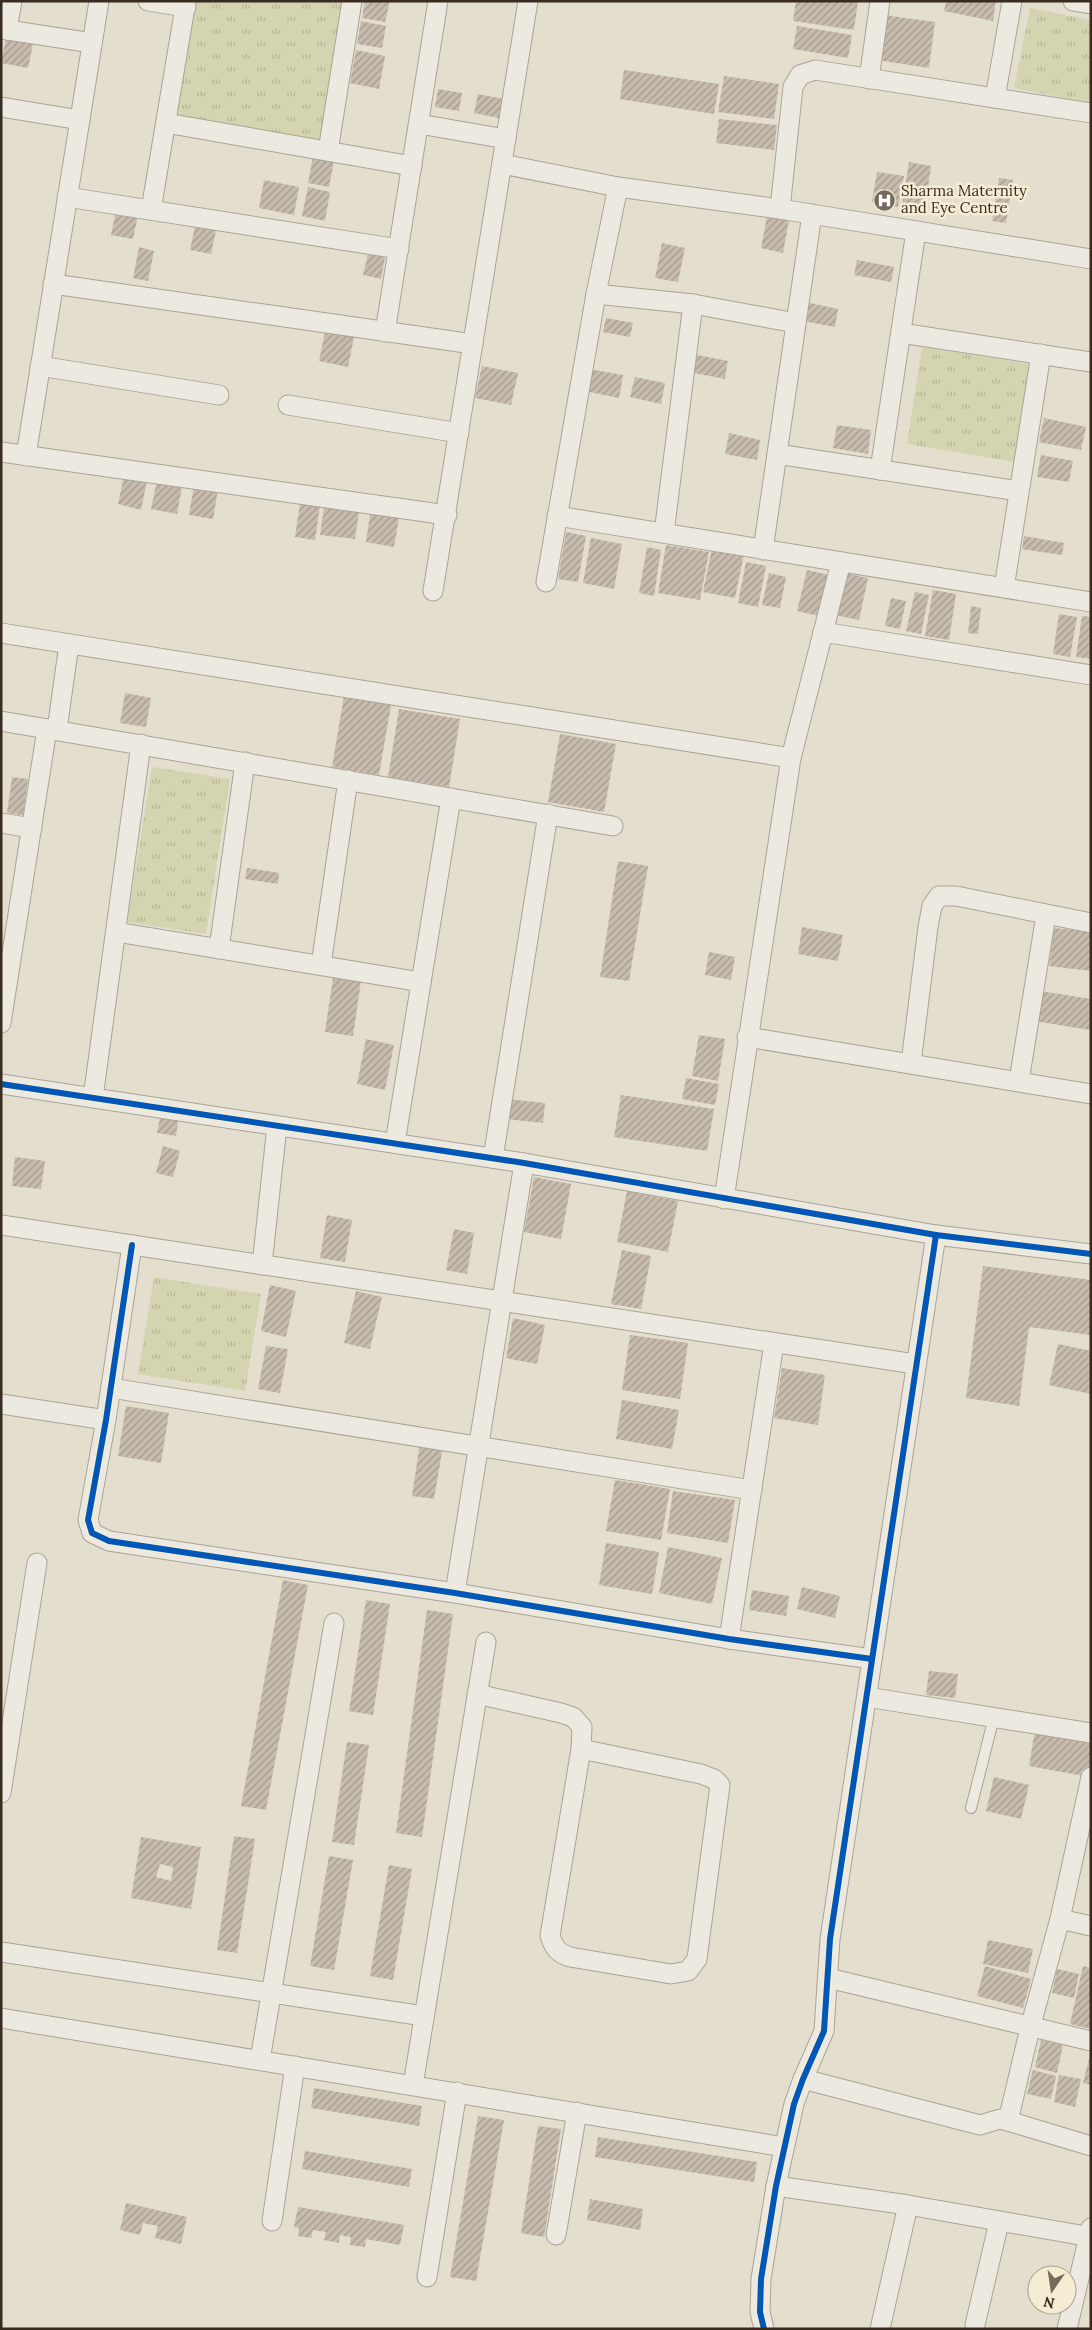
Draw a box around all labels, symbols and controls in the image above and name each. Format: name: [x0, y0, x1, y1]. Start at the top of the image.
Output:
place label: Sharma Maternity and Eye Centre: [901, 181, 1027, 217]
hospital icon: Sharma Maternity and Eye Centre: [873, 188, 897, 212]
north arrow: [1027, 2265, 1077, 2315]
text: N: [1042, 2293, 1056, 2313]

